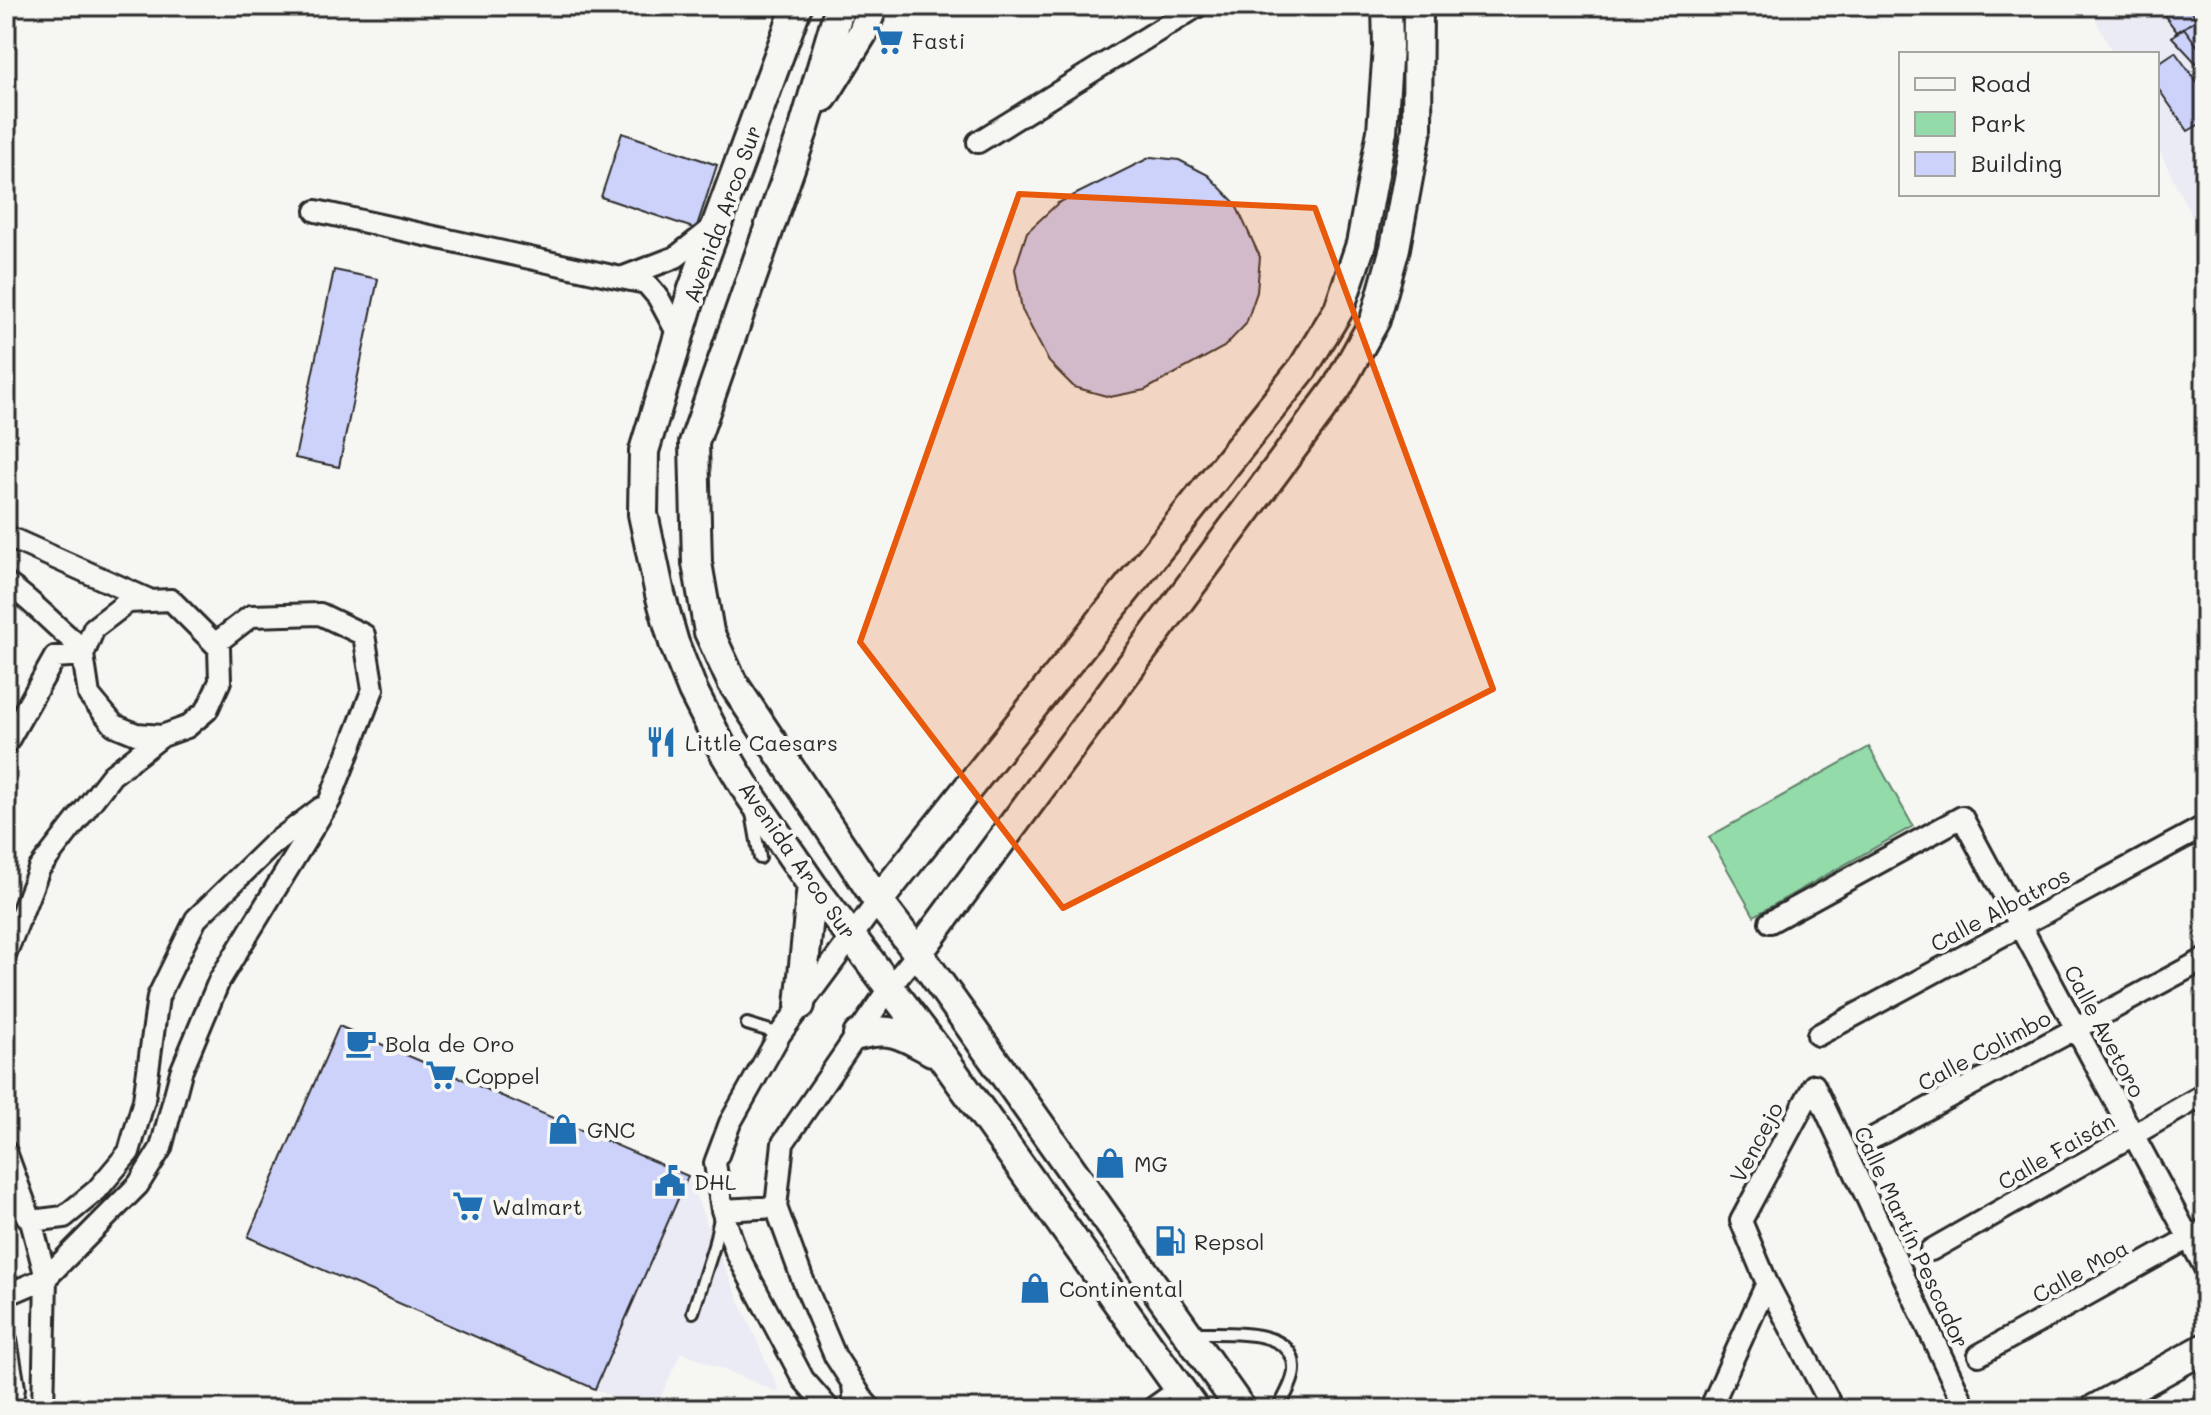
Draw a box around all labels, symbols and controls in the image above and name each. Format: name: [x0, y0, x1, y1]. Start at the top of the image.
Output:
supermarket icon: Fasti: [871, 23, 905, 57]
place label: Fasti: [912, 26, 965, 55]
legend: [1899, 52, 2159, 196]
text: Road: [1971, 67, 2031, 98]
text: Park: [1971, 107, 2025, 138]
street label: Avenida Arco Sur: [676, 121, 768, 307]
text: Building: [1971, 147, 2062, 178]
restaurant icon: Little Caesars: [644, 725, 678, 759]
place label: Little Caesars: [685, 728, 838, 757]
street label: Avenida Arco Sur: [733, 775, 863, 945]
street label: Calle Albatros: [1925, 860, 2075, 958]
street label: Calle Avetoro: [2058, 960, 2152, 1102]
street label: Calle Colimbo: [1912, 1003, 2056, 1097]
cafe icon: Bola de Oro: [344, 1026, 378, 1060]
place label: Bola de Oro: [385, 1029, 514, 1058]
supermarket icon: Coppel: [424, 1058, 458, 1092]
place label: Coppel: [465, 1061, 540, 1090]
street label: Vencejo: [1723, 1097, 1789, 1187]
street label: Calle Faisán: [1992, 1106, 2120, 1196]
shop icon: GNC: [546, 1112, 580, 1146]
place label: GNC: [587, 1115, 635, 1144]
street label: Calle Martín Pescador: [1848, 1121, 1976, 1353]
shop icon: MG: [1093, 1146, 1127, 1180]
place label: MG: [1134, 1149, 1168, 1178]
public building icon: DHL: [653, 1164, 687, 1198]
place label: DHL: [694, 1167, 737, 1196]
supermarket icon: Walmart: [451, 1189, 485, 1223]
place label: Walmart: [492, 1192, 583, 1221]
fuel station icon: Repsol: [1153, 1224, 1187, 1258]
place label: Repsol: [1194, 1227, 1265, 1256]
street label: Calle Moa: [2027, 1233, 2133, 1309]
shop icon: Continental: [1018, 1271, 1052, 1305]
place label: Continental: [1059, 1274, 1183, 1303]

